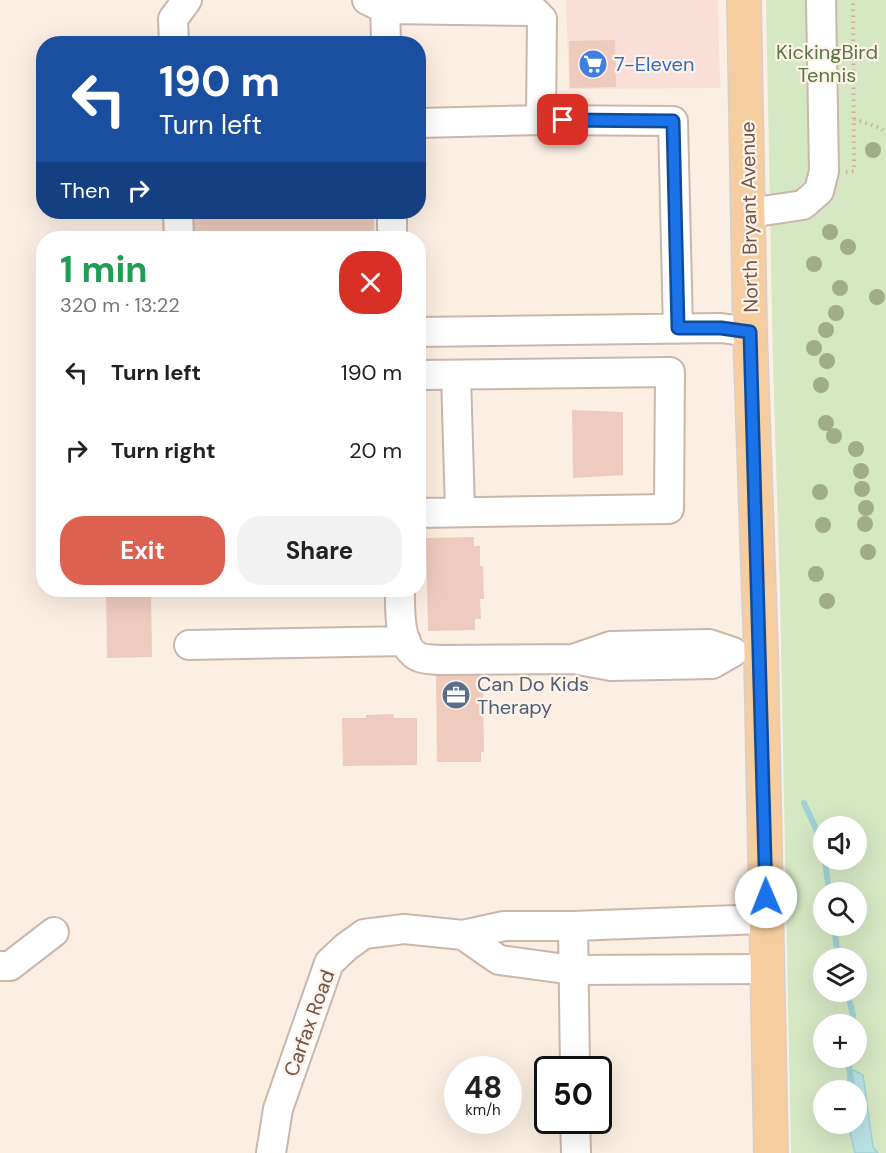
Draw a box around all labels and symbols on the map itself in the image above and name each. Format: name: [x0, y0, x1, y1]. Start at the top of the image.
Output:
park label: KickingBird Tennis: [776, 39, 878, 88]
supermarket icon: 7-Eleven: [577, 48, 609, 80]
place label: 7-Eleven: [614, 51, 694, 77]
pin: [537, 94, 588, 145]
street label: North Bryant Avenue: [734, 121, 764, 313]
place label: Can Do Kids Therapy: [477, 671, 589, 720]
office icon: Can Do Kids Therapy: [440, 679, 472, 711]
position arrow: [734, 865, 798, 929]
street label: Carfax Road: [278, 966, 340, 1080]
speed limit sign: 50: [534, 1056, 612, 1134]

